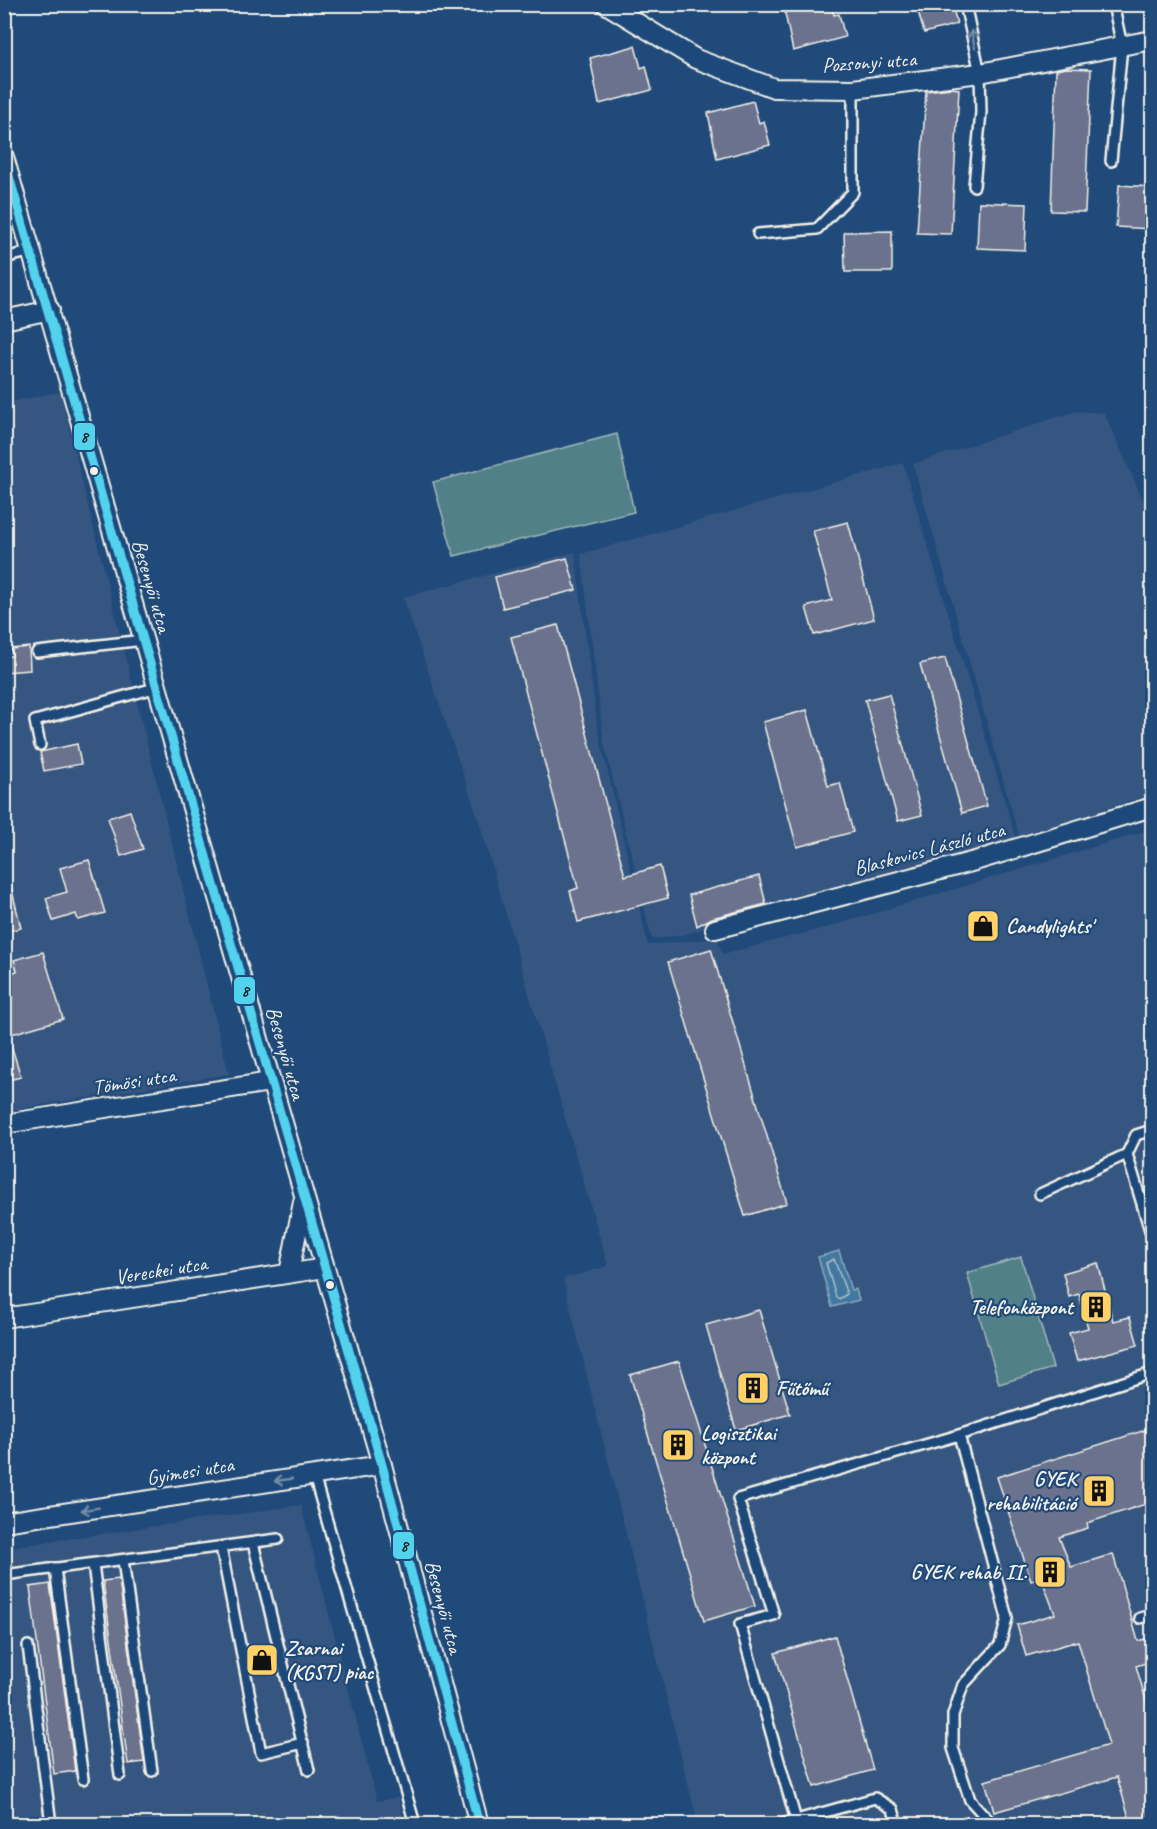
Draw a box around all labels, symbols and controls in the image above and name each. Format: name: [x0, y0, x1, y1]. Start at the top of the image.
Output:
one-way arrow: [967, 30, 978, 49]
street label: Pozsonyi utca: [821, 46, 919, 78]
line badge: 8: [73, 422, 96, 451]
text: 8: [80, 427, 89, 447]
unlabelled marker: [88, 465, 100, 477]
street label: Besenyői utca: [126, 537, 178, 638]
street label: Blaskovics László utca: [851, 816, 1009, 882]
shop icon: Candylights': [965, 908, 1001, 944]
place label: Candylights': [1006, 913, 1097, 939]
line badge: 8: [233, 976, 256, 1005]
text: 8: [241, 981, 250, 1001]
street label: Besenyői utca: [260, 1004, 312, 1105]
street label: Tömösi utca: [91, 1061, 180, 1100]
street label: Vereckei utca: [113, 1250, 211, 1290]
unlabelled marker: [324, 1279, 336, 1291]
building icon: Telefonközpont: [1078, 1289, 1114, 1325]
place label: Telefonközpont: [970, 1294, 1075, 1320]
building icon: Fűtőmű: [735, 1370, 771, 1406]
place label: Fűtőmű: [776, 1375, 832, 1401]
place label: Logisztikai központ: [701, 1420, 779, 1470]
building icon: Logisztikai központ: [660, 1427, 696, 1463]
street label: Gyimesi utca: [145, 1451, 237, 1491]
place label: GYEK rehabilitáció: [986, 1466, 1080, 1516]
building icon: GYEK rehabilitáció: [1081, 1473, 1117, 1509]
one-way arrow: [274, 1475, 293, 1486]
one-way arrow: [81, 1504, 101, 1515]
line badge: 8: [392, 1531, 415, 1560]
text: 8: [400, 1536, 409, 1556]
building icon: GYEK rehab II.: [1032, 1554, 1068, 1590]
street label: Besenyői utca: [419, 1558, 470, 1659]
place label: GYEK rehab II.: [911, 1559, 1028, 1585]
place label: Zsarnai (KGST) piac: [285, 1635, 375, 1685]
shop icon: Zsarnai (KGST) piac: [244, 1642, 280, 1678]

